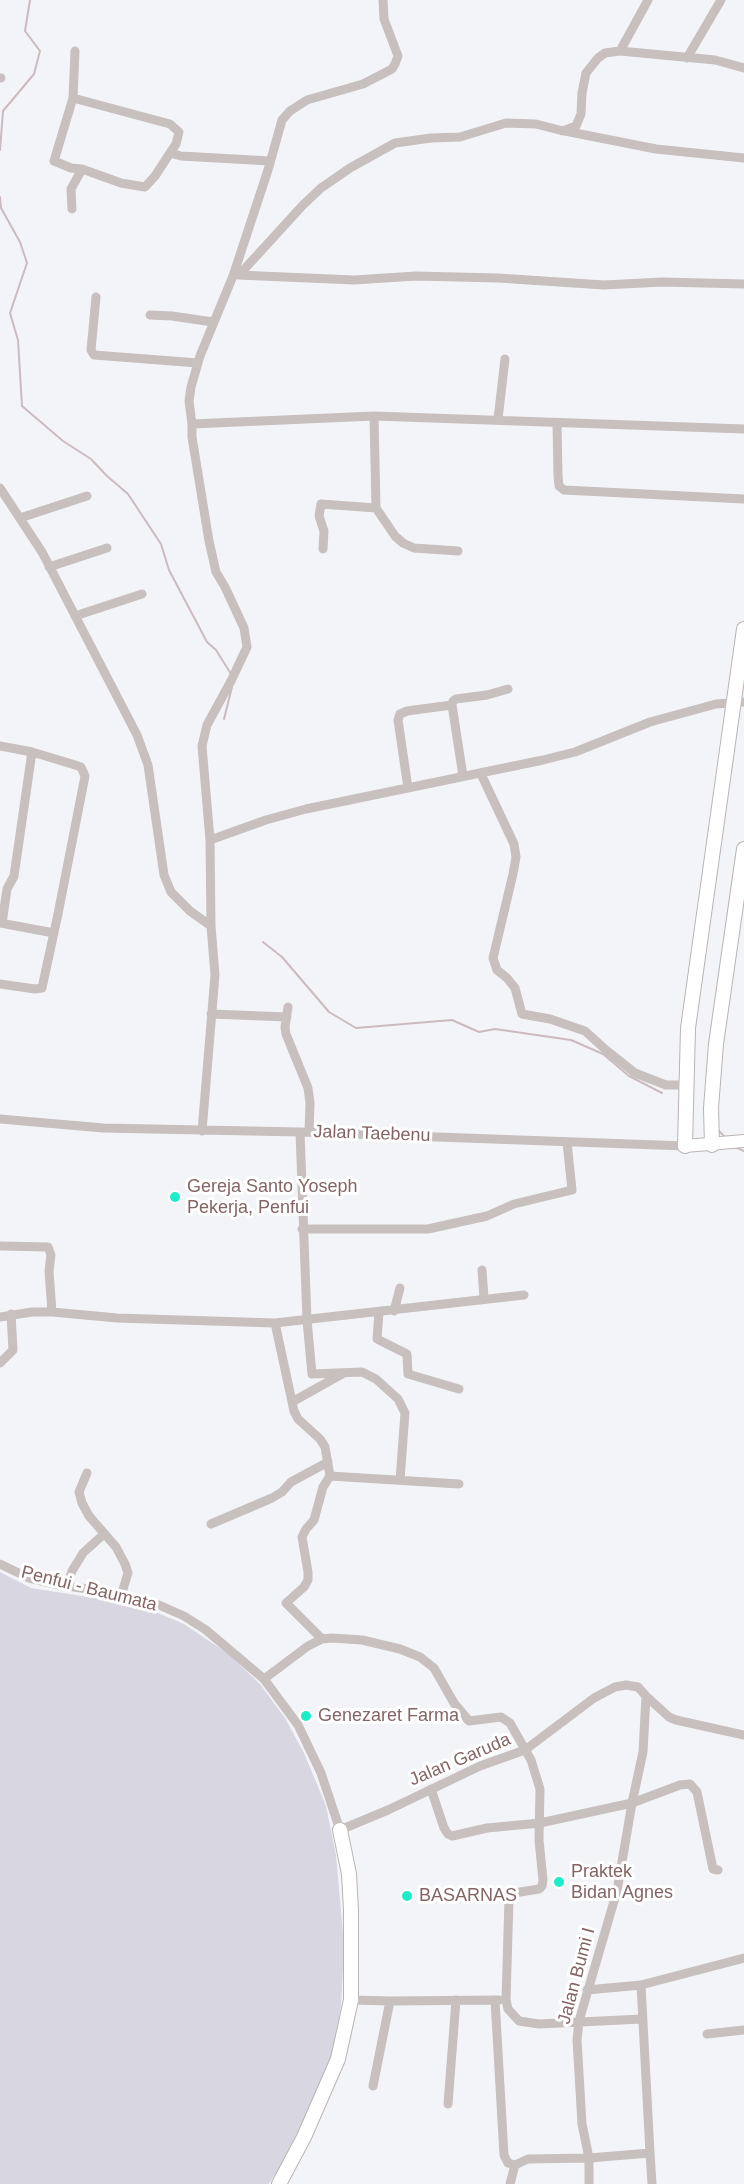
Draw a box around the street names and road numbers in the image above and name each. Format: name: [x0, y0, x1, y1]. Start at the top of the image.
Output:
street label: Jalan Taebenu: [313, 1121, 431, 1147]
street label: Penfui - Baumata: [19, 1562, 159, 1616]
street label: Jalan Garuda: [406, 1729, 514, 1791]
street label: Jalan Bumi I: [554, 1925, 600, 2027]

